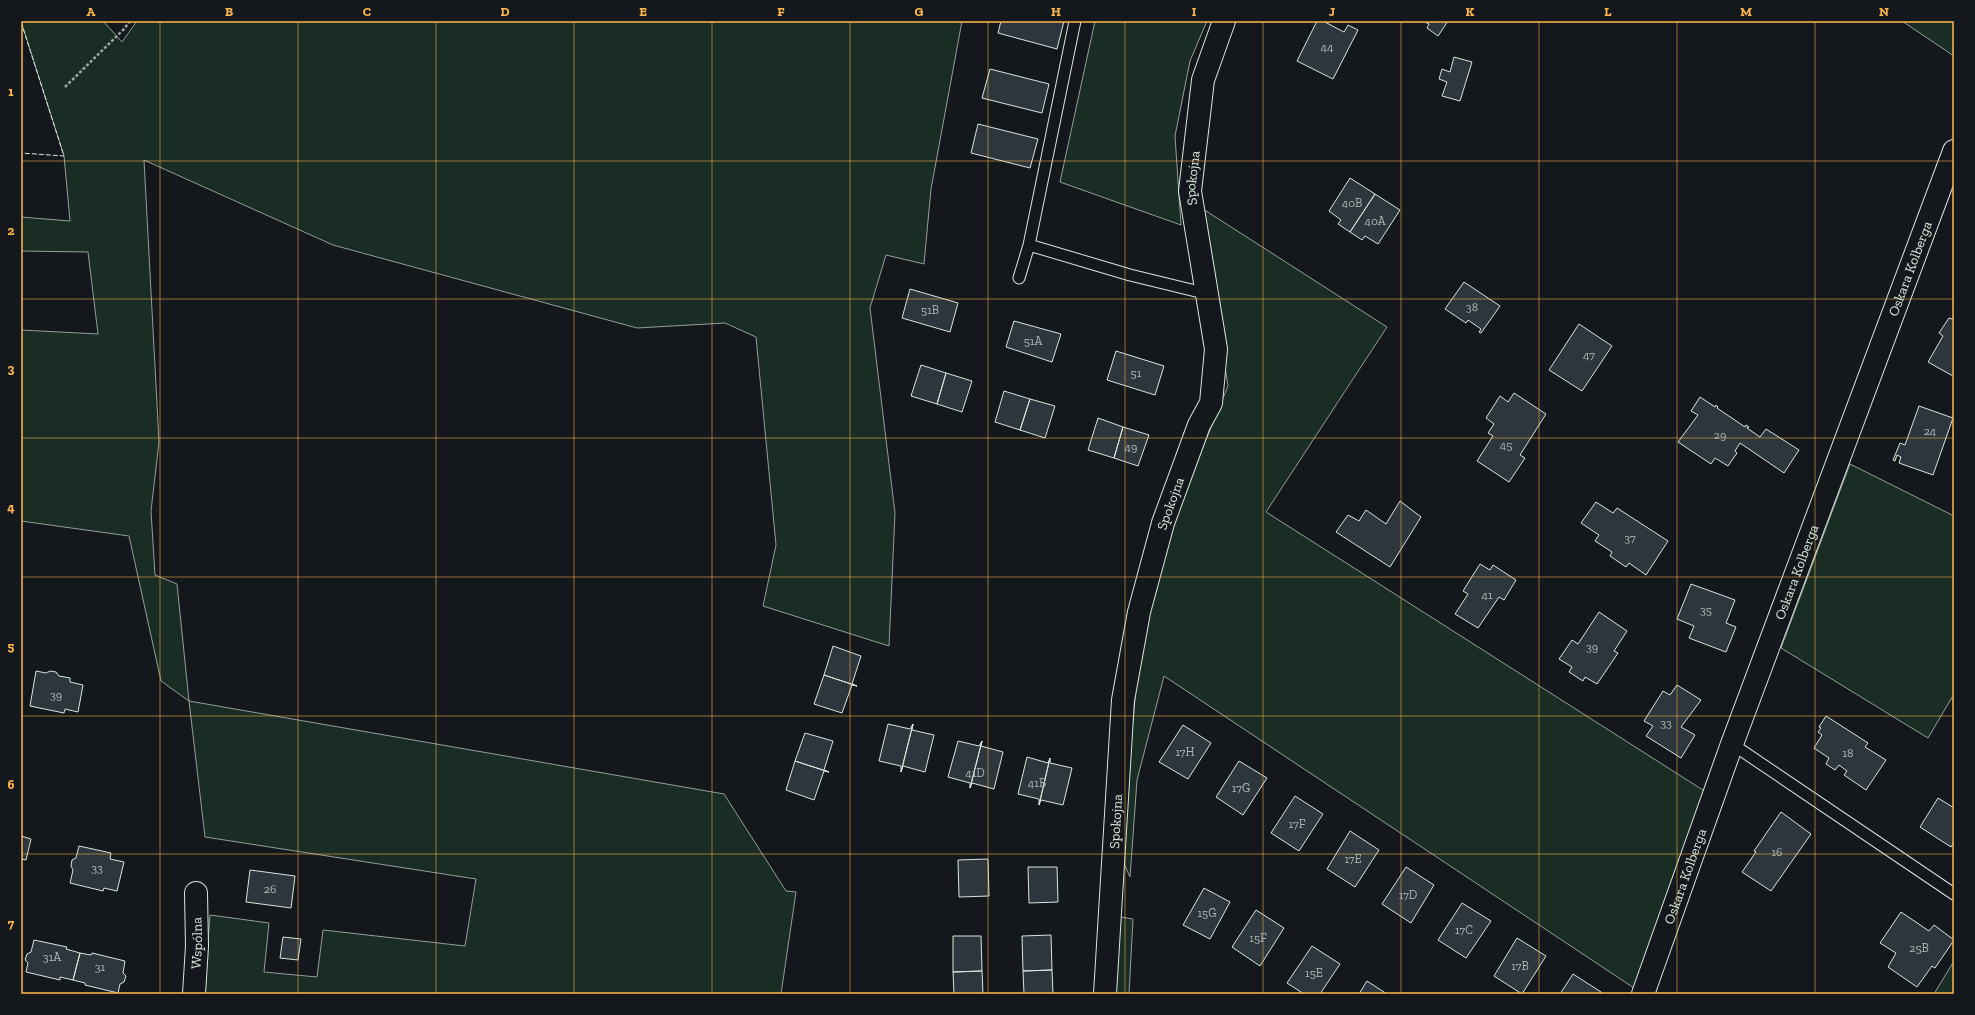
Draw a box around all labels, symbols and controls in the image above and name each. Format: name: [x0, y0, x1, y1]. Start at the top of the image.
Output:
text: A: [87, 4, 96, 19]
text: B: [225, 4, 233, 19]
text: C: [363, 4, 371, 19]
text: D: [500, 4, 510, 19]
text: E: [639, 4, 647, 19]
text: F: [777, 4, 785, 19]
text: G: [915, 4, 924, 19]
text: H: [1051, 4, 1061, 19]
text: I: [1192, 4, 1197, 19]
text: J: [1329, 4, 1335, 19]
text: K: [1466, 4, 1475, 19]
text: L: [1604, 4, 1612, 19]
text: M: [1740, 4, 1752, 19]
text: N: [1879, 4, 1889, 19]
house number: 44: [1321, 40, 1334, 54]
text: 1: [8, 84, 14, 99]
street label: Spokojna: [1181, 150, 1203, 207]
house number: 40B: [1342, 196, 1362, 210]
house number: 40A: [1364, 214, 1386, 228]
street label: Oskara Kolberga: [1884, 218, 1936, 319]
text: 2: [8, 223, 15, 238]
house number: 38: [1466, 300, 1478, 314]
house number: 51B: [921, 303, 939, 317]
house number: 51A: [1024, 334, 1042, 348]
house number: 47: [1583, 348, 1595, 362]
text: 3: [8, 361, 15, 376]
house number: 51: [1131, 366, 1142, 380]
house number: 24: [1924, 424, 1937, 438]
house number: 29: [1714, 428, 1726, 442]
house number: 45: [1500, 438, 1512, 452]
house number: 49: [1125, 440, 1137, 454]
street label: Spokojna: [1153, 475, 1188, 532]
text: 4: [7, 500, 15, 515]
street label: Oskara Kolberga: [1771, 522, 1822, 622]
house number: 37: [1624, 531, 1636, 545]
house number: 41: [1481, 588, 1493, 602]
house number: 35: [1700, 603, 1712, 617]
text: 5: [8, 639, 15, 654]
house number: 39: [1586, 640, 1598, 654]
house number: 39: [50, 688, 62, 702]
house number: 33: [1660, 716, 1672, 730]
house number: 17H: [1175, 745, 1195, 759]
house number: 18: [1842, 746, 1854, 760]
house number: 41D: [965, 766, 985, 780]
house number: 41B: [1028, 776, 1046, 790]
text: 6: [8, 777, 15, 792]
house number: 17G: [1232, 781, 1250, 795]
street label: Spokojna: [1105, 793, 1126, 849]
house number: 17F: [1289, 817, 1306, 831]
street label: Oskara Kolberga: [1660, 826, 1710, 926]
house number: 16: [1772, 845, 1783, 859]
house number: 17E: [1344, 852, 1362, 866]
house number: 33: [91, 861, 103, 875]
house number: 26: [264, 882, 276, 896]
house number: 17D: [1399, 888, 1417, 902]
house number: 15G: [1197, 906, 1217, 920]
text: 7: [8, 916, 15, 931]
street label: Wspólna: [187, 917, 206, 970]
house number: 17C: [1455, 923, 1473, 937]
house number: 15F: [1249, 931, 1267, 945]
house number: 25B: [1909, 941, 1929, 955]
house number: 31A: [43, 950, 61, 964]
house number: 17B: [1511, 959, 1529, 973]
house number: 31: [95, 960, 106, 974]
house number: 15E: [1305, 966, 1323, 980]

